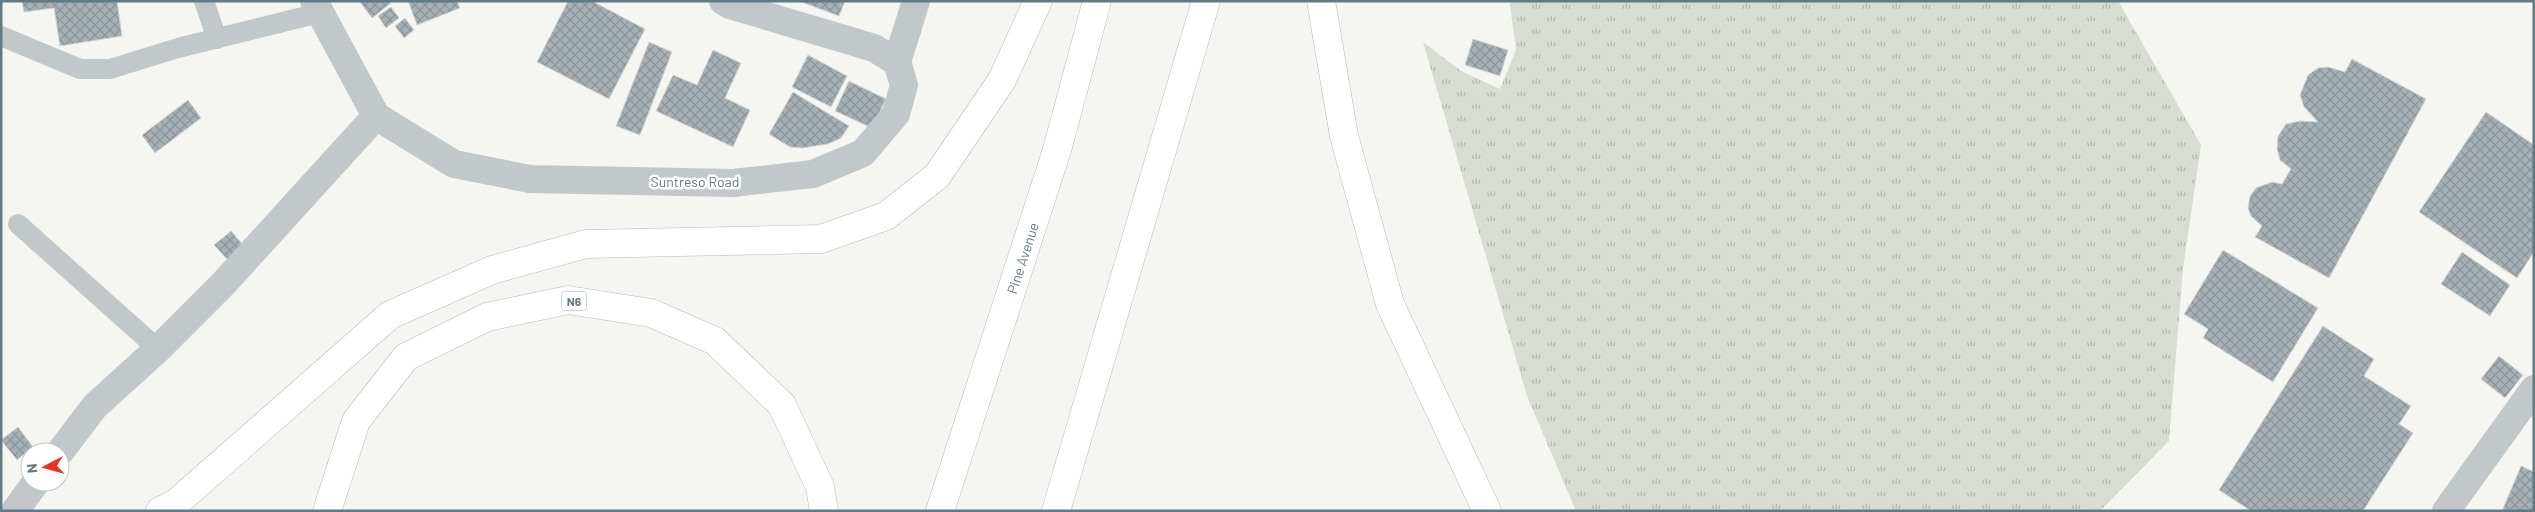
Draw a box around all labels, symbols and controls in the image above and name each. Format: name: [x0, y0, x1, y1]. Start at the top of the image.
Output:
street label: Suntreso Road: [651, 173, 739, 190]
street label: Pine Avenue: [1002, 220, 1042, 296]
road number: N6: [562, 292, 586, 310]
north arrow: [20, 442, 70, 492]
text: N: [23, 463, 41, 474]

